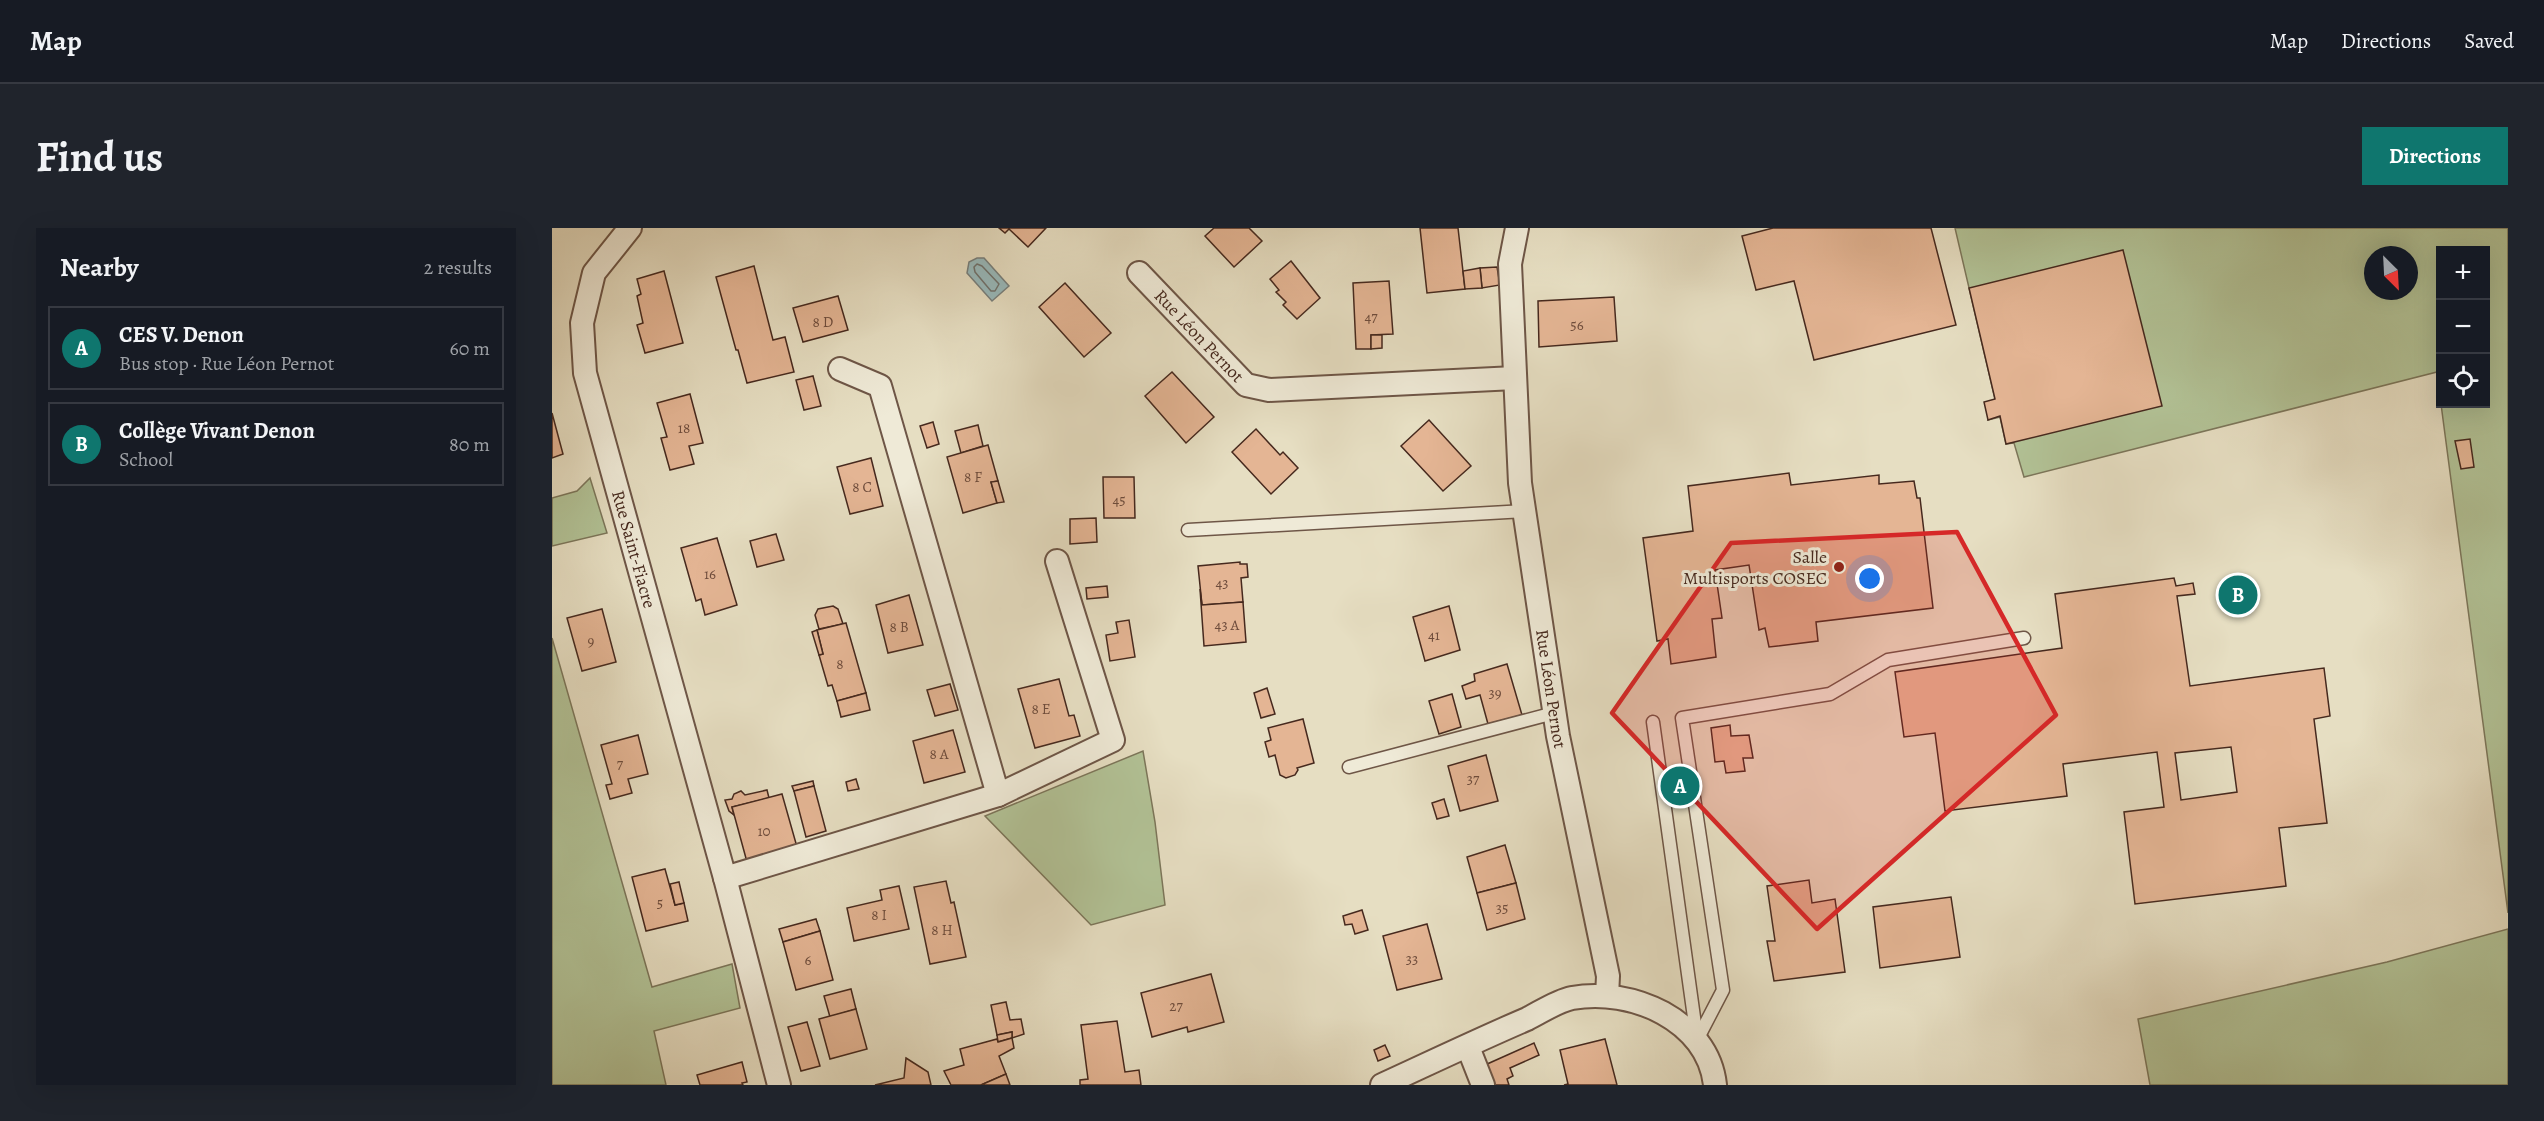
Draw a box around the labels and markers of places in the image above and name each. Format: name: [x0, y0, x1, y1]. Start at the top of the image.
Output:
place label: Salle Multisports COSEC: [1683, 545, 1827, 590]
marker: Salle Multisports COSEC: [1832, 560, 1846, 574]
pin: B: [2218, 572, 2258, 617]
pin: A: [1660, 764, 1700, 808]

